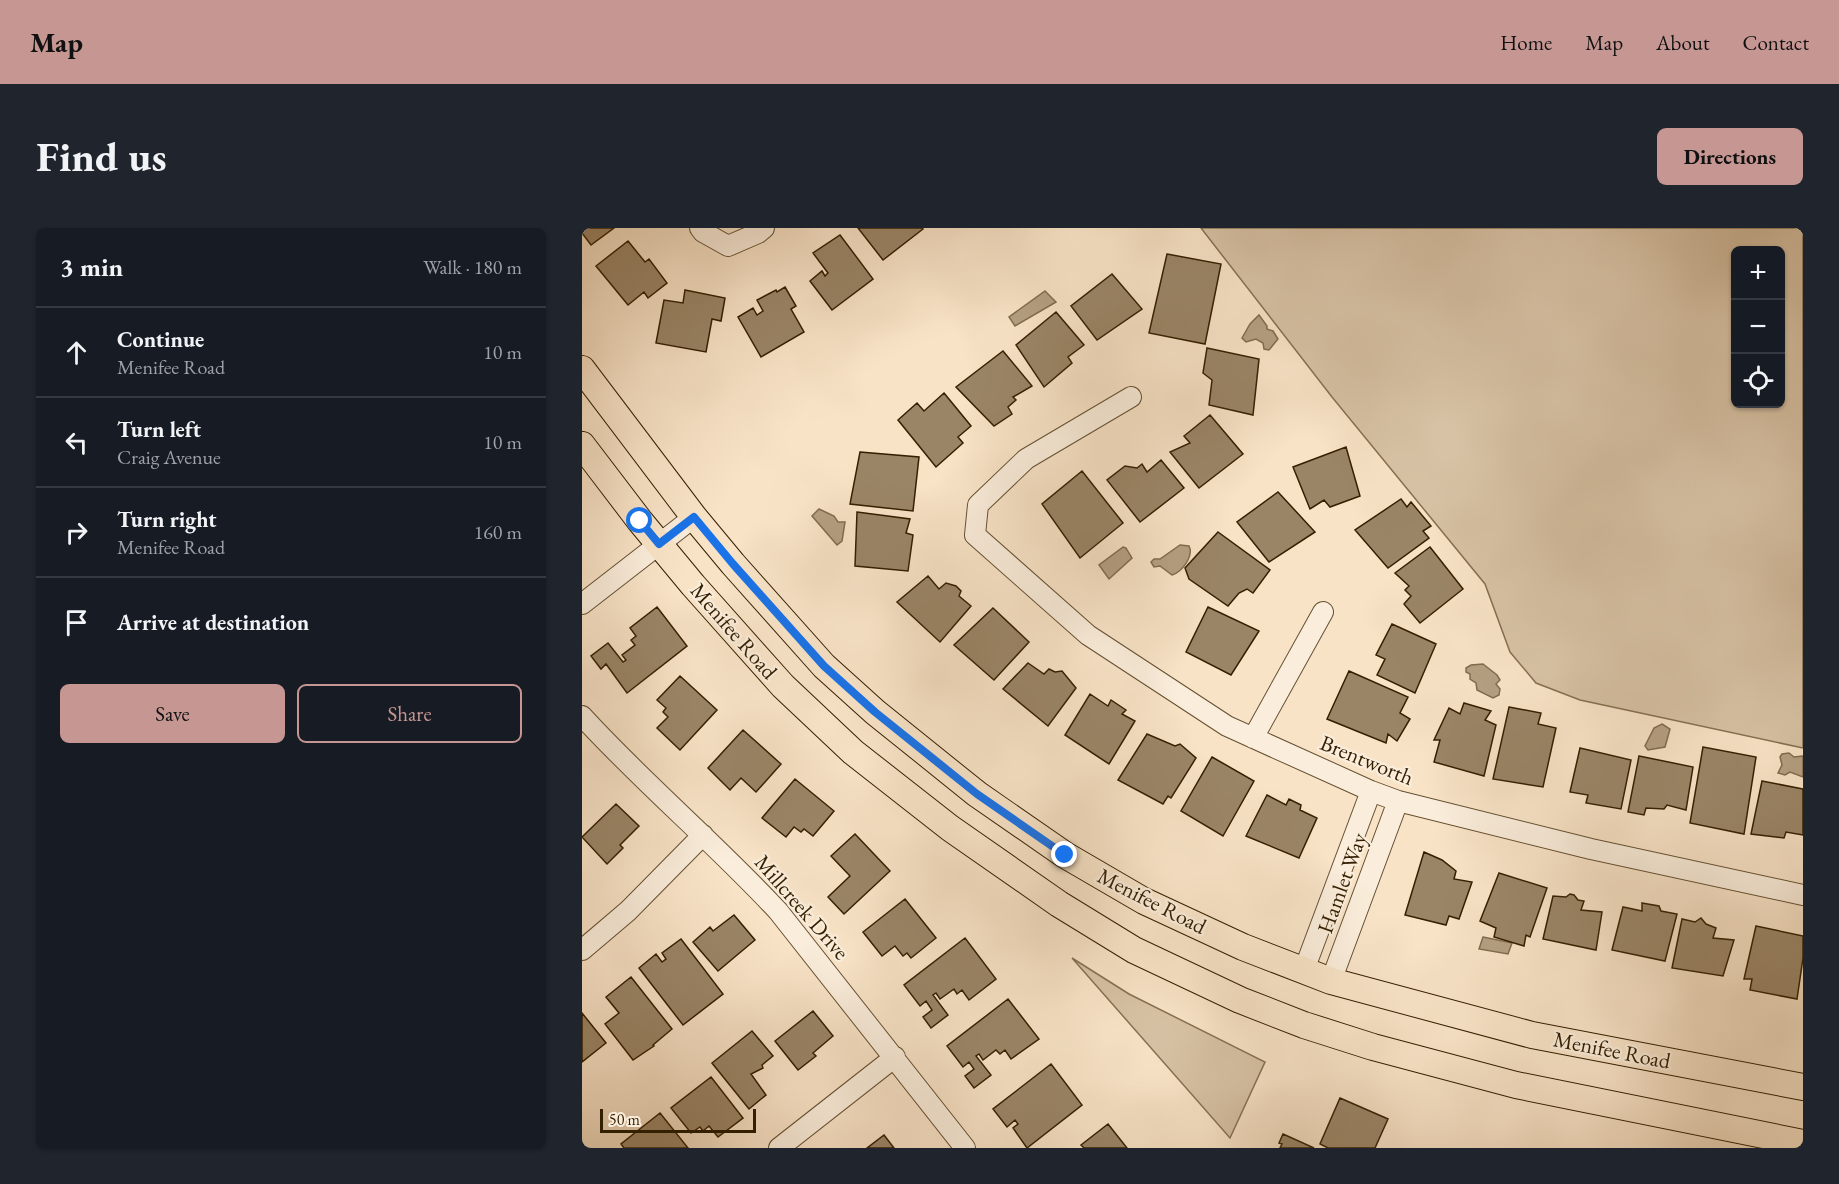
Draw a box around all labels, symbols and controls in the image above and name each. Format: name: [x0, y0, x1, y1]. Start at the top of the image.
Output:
text: Map: [30, 24, 83, 60]
text: Home: [1500, 29, 1552, 56]
text: Map: [1585, 29, 1623, 56]
text: About: [1656, 29, 1709, 56]
text: Contact: [1742, 29, 1809, 56]
button: Directions: [1657, 128, 1803, 185]
text: Find us: [36, 129, 167, 184]
map controls: [1731, 246, 1785, 408]
button: +: [1731, 246, 1785, 300]
text: 3 min: [60, 250, 123, 284]
text: Walk · 180 m: [423, 254, 522, 280]
button: −: [1731, 300, 1785, 354]
text: Continue: [117, 325, 204, 354]
icon: ahead: [60, 336, 93, 369]
text: 10 m: [483, 339, 522, 365]
text: Menifee Road: [117, 354, 225, 380]
button: locate: [1731, 354, 1785, 408]
text: Turn left: [117, 415, 201, 444]
icon: left: [60, 426, 93, 459]
text: 10 m: [483, 429, 522, 455]
text: Craig Avenue: [117, 444, 221, 470]
text: Turn right: [117, 505, 216, 534]
route start: [626, 507, 652, 533]
icon: right: [60, 516, 93, 549]
text: 160 m: [474, 519, 522, 545]
text: Menifee Road: [117, 534, 225, 560]
street label: Menifee Road: [684, 577, 784, 686]
icon: arrive: [60, 606, 93, 639]
text: Arrive at destination: [117, 608, 309, 637]
button: Save: [60, 684, 285, 743]
button: Share: [297, 684, 522, 743]
street label: Brentworth: [1316, 728, 1418, 792]
street label: Hamlet Way: [1310, 828, 1374, 937]
route end: [1051, 841, 1077, 867]
street label: Millcreek Drive: [748, 848, 856, 966]
street label: Menifee Road: [1092, 861, 1212, 941]
street label: Menifee Road: [1551, 1024, 1674, 1076]
scale bar: [600, 1106, 756, 1134]
text: 50 m: [609, 1109, 640, 1130]

